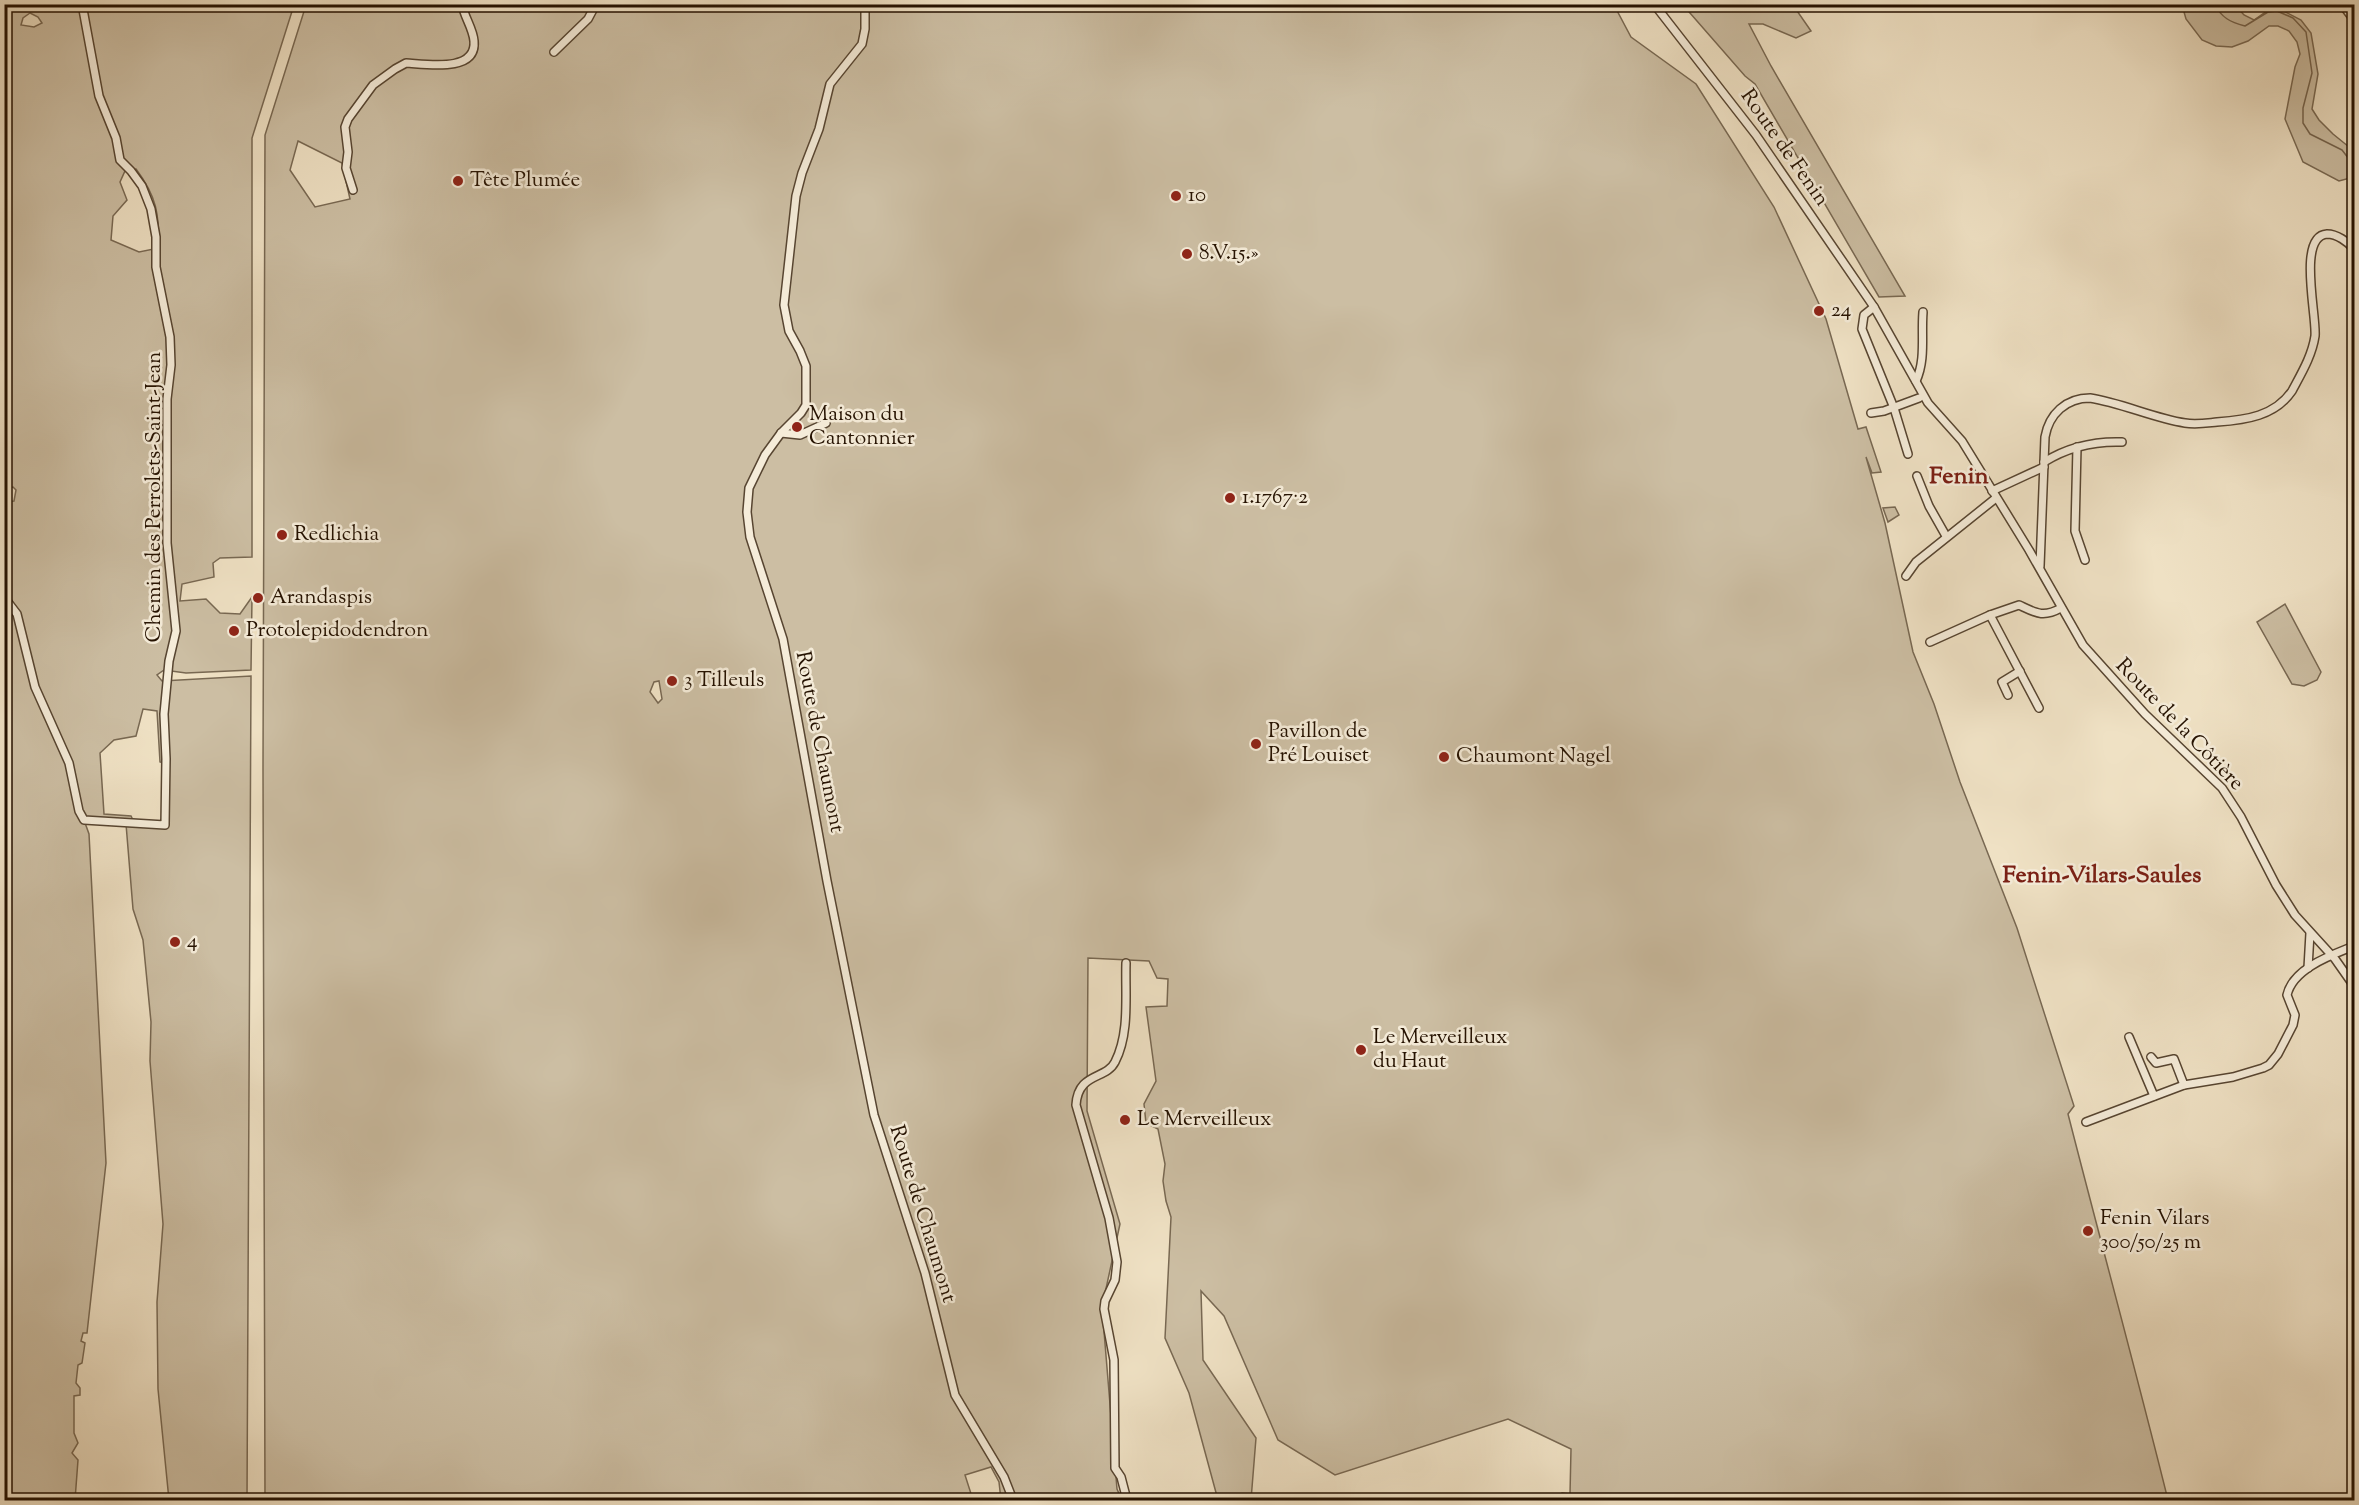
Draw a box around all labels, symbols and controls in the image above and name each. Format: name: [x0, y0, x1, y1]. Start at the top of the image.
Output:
street label: Route de Fenin: [1732, 83, 1836, 213]
place label: Tête Plumée: [470, 166, 580, 196]
marker: Tête Plumée: [451, 174, 465, 188]
place label: 10: [1188, 181, 1206, 211]
marker: 10: [1169, 189, 1183, 203]
place label: 8.V.15.»: [1199, 239, 1259, 269]
marker: 8.V.15.»: [1180, 247, 1194, 261]
place label: 24: [1831, 296, 1851, 326]
marker: 24: [1812, 304, 1826, 318]
street label: Chemin des Perrolets-Saint-Jean: [140, 351, 170, 643]
place label: Maison du Cantonnier: [809, 400, 915, 454]
marker: Maison du Cantonnier: [790, 420, 804, 434]
district label: Fenin: [1929, 460, 1989, 494]
place label: 1.1767·2: [1242, 483, 1308, 513]
marker: 1.1767·2: [1223, 491, 1237, 505]
place label: Redlichia: [294, 520, 380, 550]
marker: Redlichia: [275, 528, 289, 542]
place label: Arandaspis: [270, 583, 372, 613]
marker: Arandaspis: [251, 591, 265, 605]
place label: Protolepidodendron: [246, 616, 428, 646]
marker: Protolepidodendron: [227, 624, 241, 638]
street label: Route de Chaumont: [787, 649, 851, 835]
street label: Route de la Côtière: [2108, 652, 2250, 798]
place label: 3 Tilleuls: [684, 666, 764, 696]
marker: 3 Tilleuls: [665, 674, 679, 688]
place label: Pavillon de Pré Louiset: [1268, 717, 1369, 771]
marker: Pavillon de Pré Louiset: [1249, 737, 1263, 751]
place label: Chaumont Nagel: [1456, 742, 1611, 772]
marker: Chaumont Nagel: [1437, 750, 1451, 764]
district label: Fenin-Vilars-Saules: [2002, 859, 2202, 893]
place label: 4: [187, 927, 198, 957]
marker: 4: [168, 935, 182, 949]
place label: Le Merveilleux du Haut: [1373, 1023, 1508, 1077]
marker: Le Merveilleux du Haut: [1354, 1043, 1368, 1057]
place label: Le Merveilleux: [1137, 1105, 1272, 1135]
marker: Le Merveilleux: [1118, 1113, 1132, 1127]
street label: Route de Chaumont: [881, 1122, 963, 1306]
place label: Fenin Vilars 300/50/25 m: [2100, 1204, 2209, 1258]
marker: Fenin Vilars 300/50/25 m: [2081, 1224, 2095, 1238]

